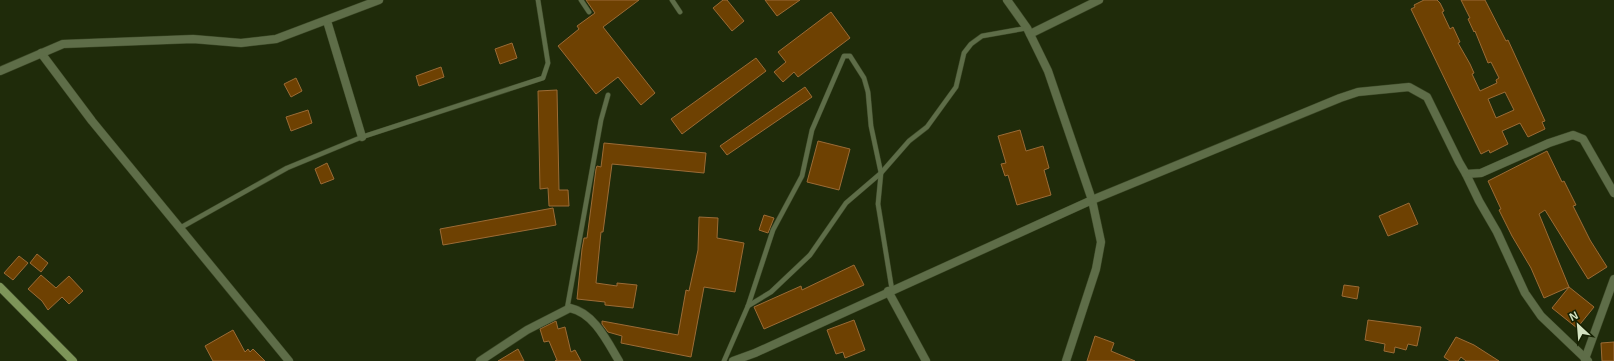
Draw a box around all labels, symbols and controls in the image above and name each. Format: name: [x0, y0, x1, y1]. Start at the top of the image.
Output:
north arrow: [1558, 305, 1598, 345]
text: N: [1567, 309, 1580, 323]

